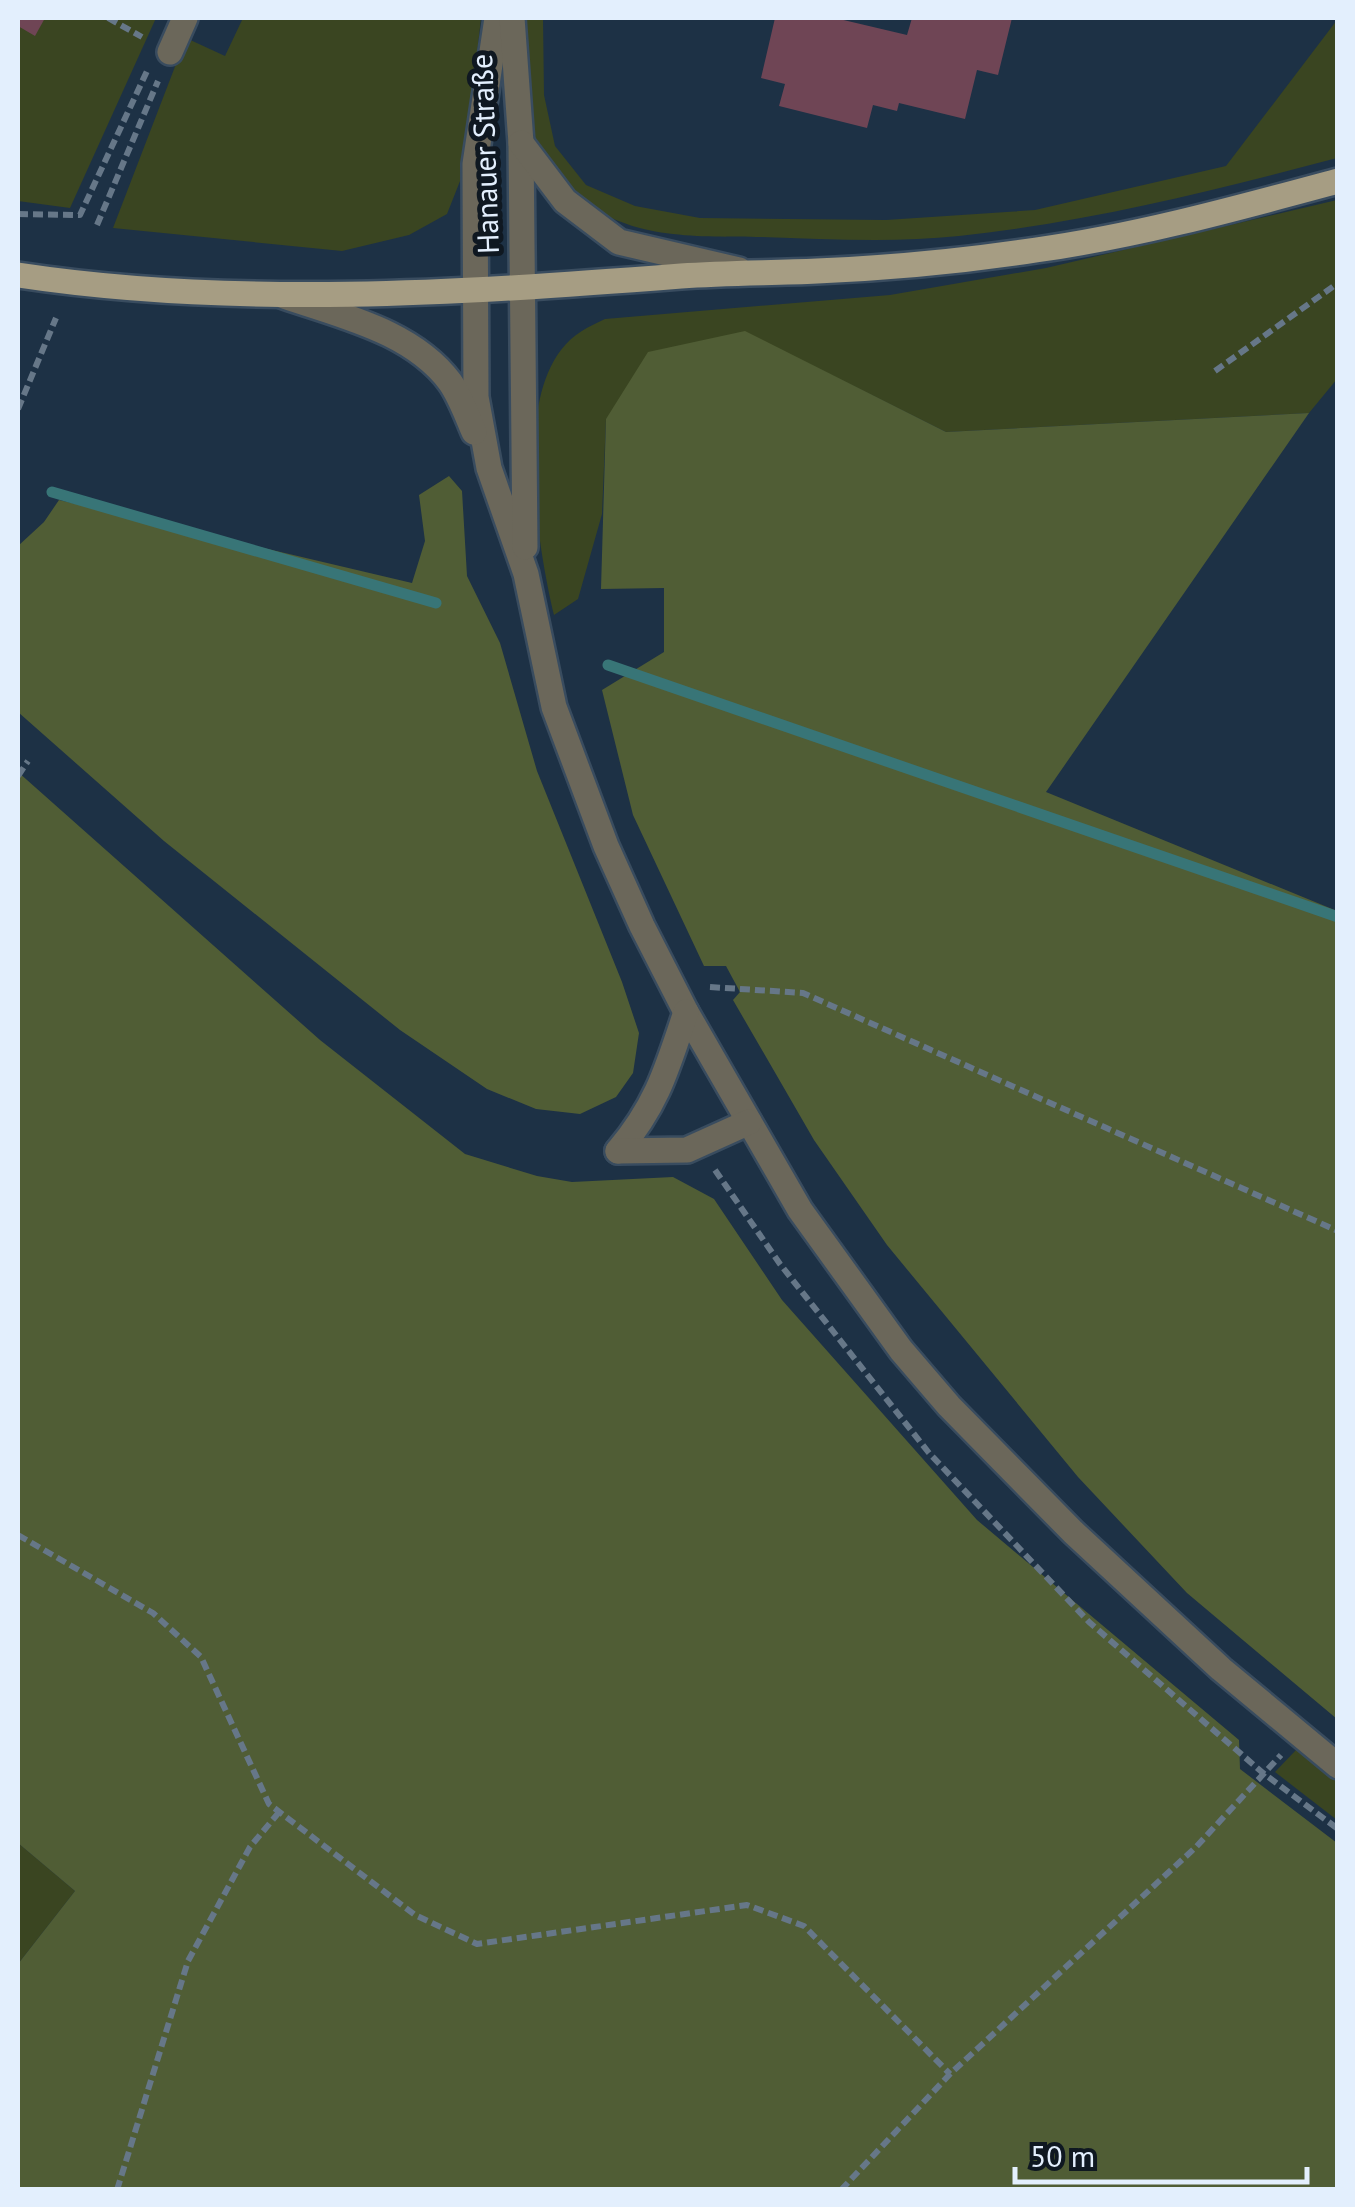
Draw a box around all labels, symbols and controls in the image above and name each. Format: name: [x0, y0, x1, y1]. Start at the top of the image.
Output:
street label: Hanauer Straße: [461, 53, 507, 255]
scale bar: [1015, 2122, 1308, 2184]
text: 50 m: [1030, 2136, 1095, 2175]

